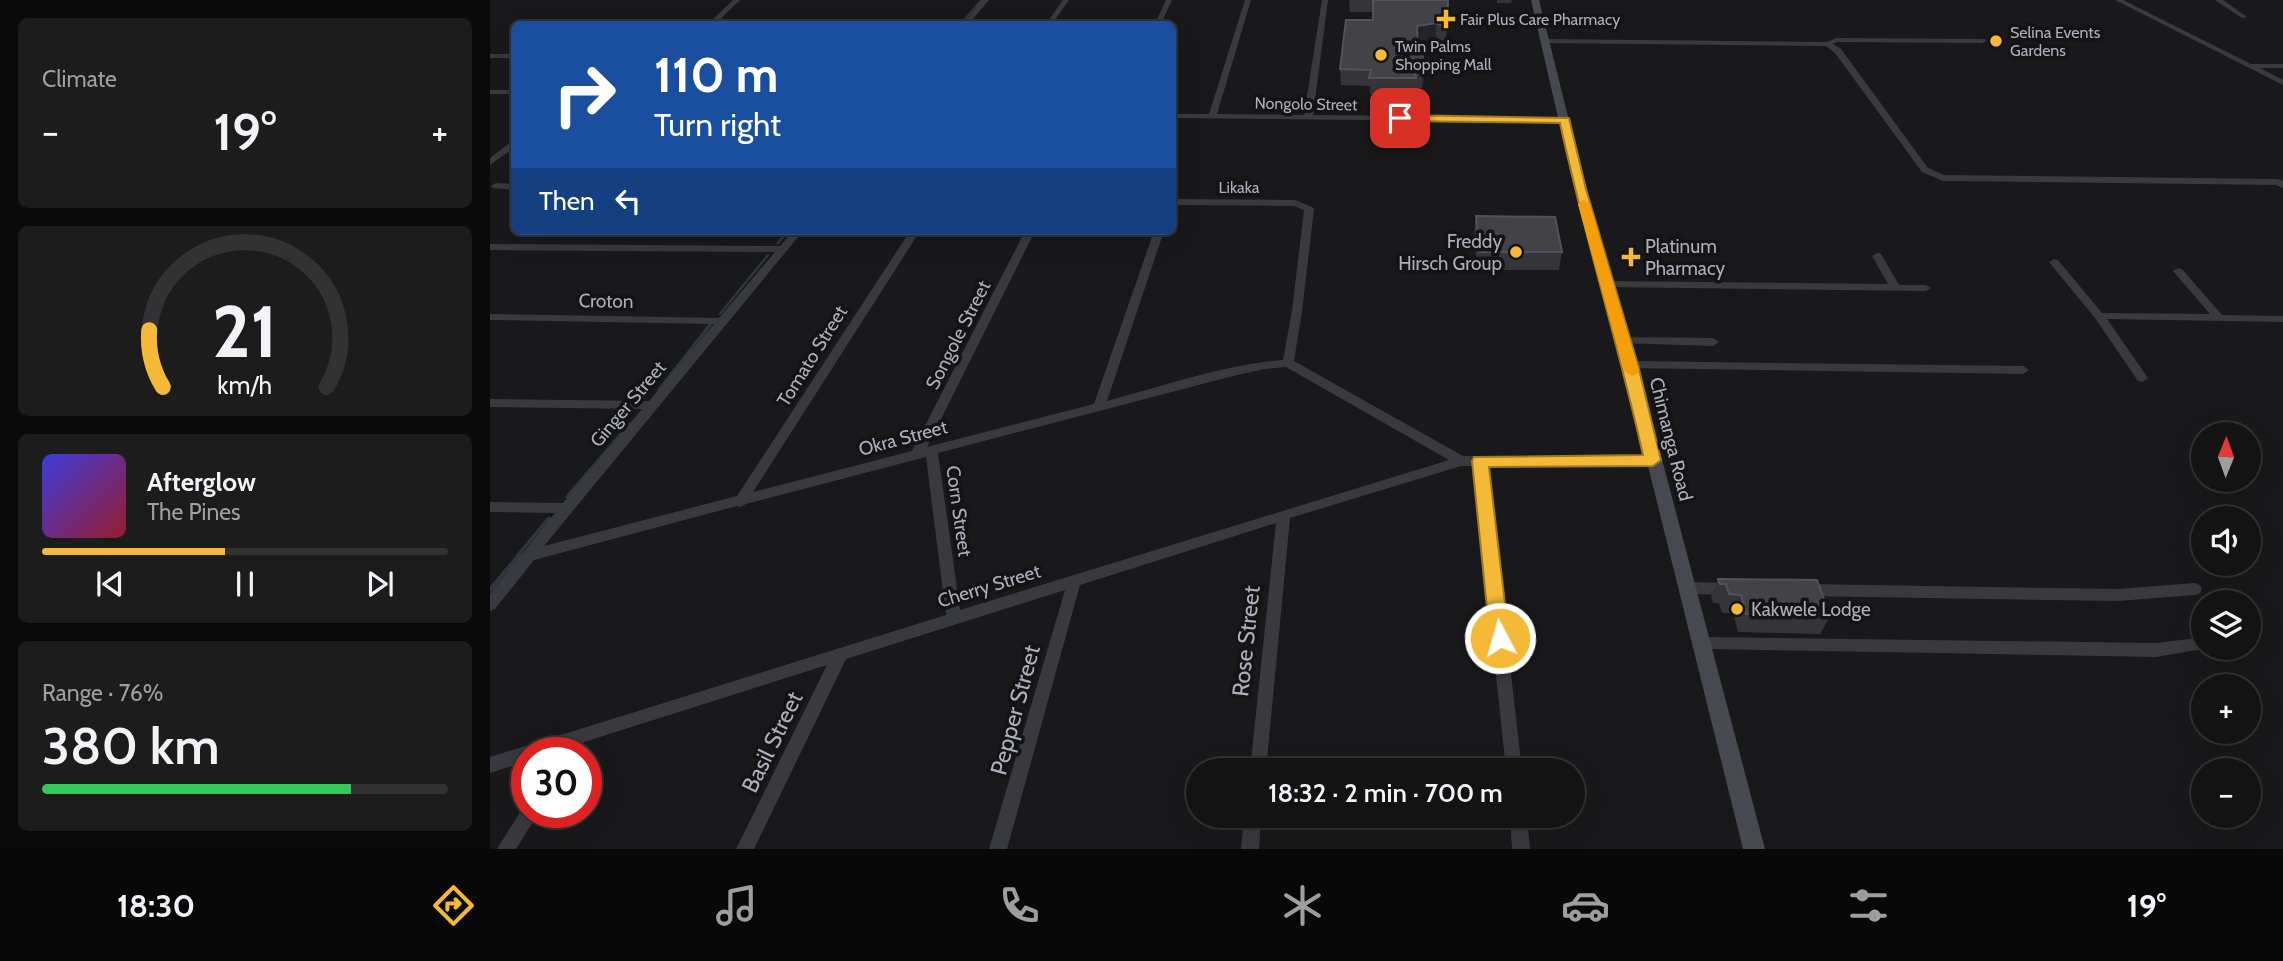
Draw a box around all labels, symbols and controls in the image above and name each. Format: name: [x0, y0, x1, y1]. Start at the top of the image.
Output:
place label: Fair Plus Care Pharmacy: [1460, 10, 1620, 29]
marker: Fair Plus Care Pharmacy: [1438, 11, 1454, 27]
place label: Selina Events Gardens: [2010, 23, 2101, 60]
marker: Selina Events Gardens: [1988, 33, 2004, 49]
place label: Twin Palms Shopping Mall: [1395, 37, 1492, 74]
text: 110 m: [654, 45, 778, 104]
marker: Twin Palms Shopping Mall: [1373, 47, 1389, 63]
icon: right: [539, 49, 630, 140]
text: Climate: [42, 65, 117, 93]
pin: [1370, 88, 1430, 148]
street label: Nongolo Street: [1254, 94, 1358, 114]
icon: arrive: [1381, 99, 1419, 137]
text: 19°: [214, 100, 276, 163]
text: Turn right: [654, 105, 781, 144]
text: −: [42, 108, 59, 155]
text: +: [431, 108, 448, 155]
street label: Likaka: [1219, 178, 1260, 197]
icon: left: [609, 182, 647, 220]
text: Then: [539, 185, 595, 217]
place label: Freddy Hirsch Group: [1398, 230, 1502, 275]
place label: Platinum Pharmacy: [1645, 235, 1726, 280]
marker: Freddy Hirsch Group: [1508, 244, 1524, 260]
marker: Platinum Pharmacy: [1623, 249, 1639, 265]
street label: Songole Street: [921, 276, 996, 393]
text: 21: [212, 287, 278, 375]
street label: Croton: [578, 289, 634, 313]
street label: Tomato Street: [772, 301, 852, 411]
street label: Ginger Street: [585, 356, 671, 452]
text: km/h: [218, 369, 272, 399]
street label: Chimanga Road: [1645, 375, 1697, 503]
street label: Okra Street: [856, 415, 951, 461]
north arrow: [2191, 422, 2261, 492]
map controls: [2191, 422, 2261, 828]
street label: Corn Street: [941, 464, 977, 559]
text: Afterglow: [147, 466, 256, 498]
text: The Pines: [147, 498, 241, 526]
button: sound: [2191, 506, 2261, 576]
street label: Cherry Street: [935, 559, 1044, 613]
icon: previous: [91, 565, 129, 603]
icon: pause: [226, 565, 264, 603]
icon: next: [361, 565, 399, 603]
street label: Rose Street: [1226, 584, 1266, 698]
button: layers: [2191, 590, 2261, 660]
place label: Kakwele Lodge: [1751, 598, 1871, 621]
position arrow: [1463, 601, 1537, 675]
marker: Kakwele Lodge: [1729, 601, 1745, 617]
street label: Pepper Street: [984, 642, 1046, 778]
button: +: [2191, 674, 2261, 744]
text: Range · 76%: [42, 679, 163, 707]
street label: Basil Street: [736, 687, 809, 797]
text: 380 km: [42, 714, 220, 777]
speed limit sign: 30: [511, 737, 602, 828]
button: −: [2191, 758, 2261, 828]
text: 18:32 · 2 min · 700 m: [1268, 777, 1503, 809]
icon: directions: [429, 881, 478, 930]
icon: music: [712, 881, 761, 930]
icon: phone: [995, 881, 1044, 930]
icon: climate: [1278, 881, 1327, 930]
icon: car: [1561, 881, 1610, 930]
icon: filters: [1844, 881, 1893, 930]
text: 18:30: [117, 886, 195, 925]
text: 19°: [2127, 886, 2166, 925]

